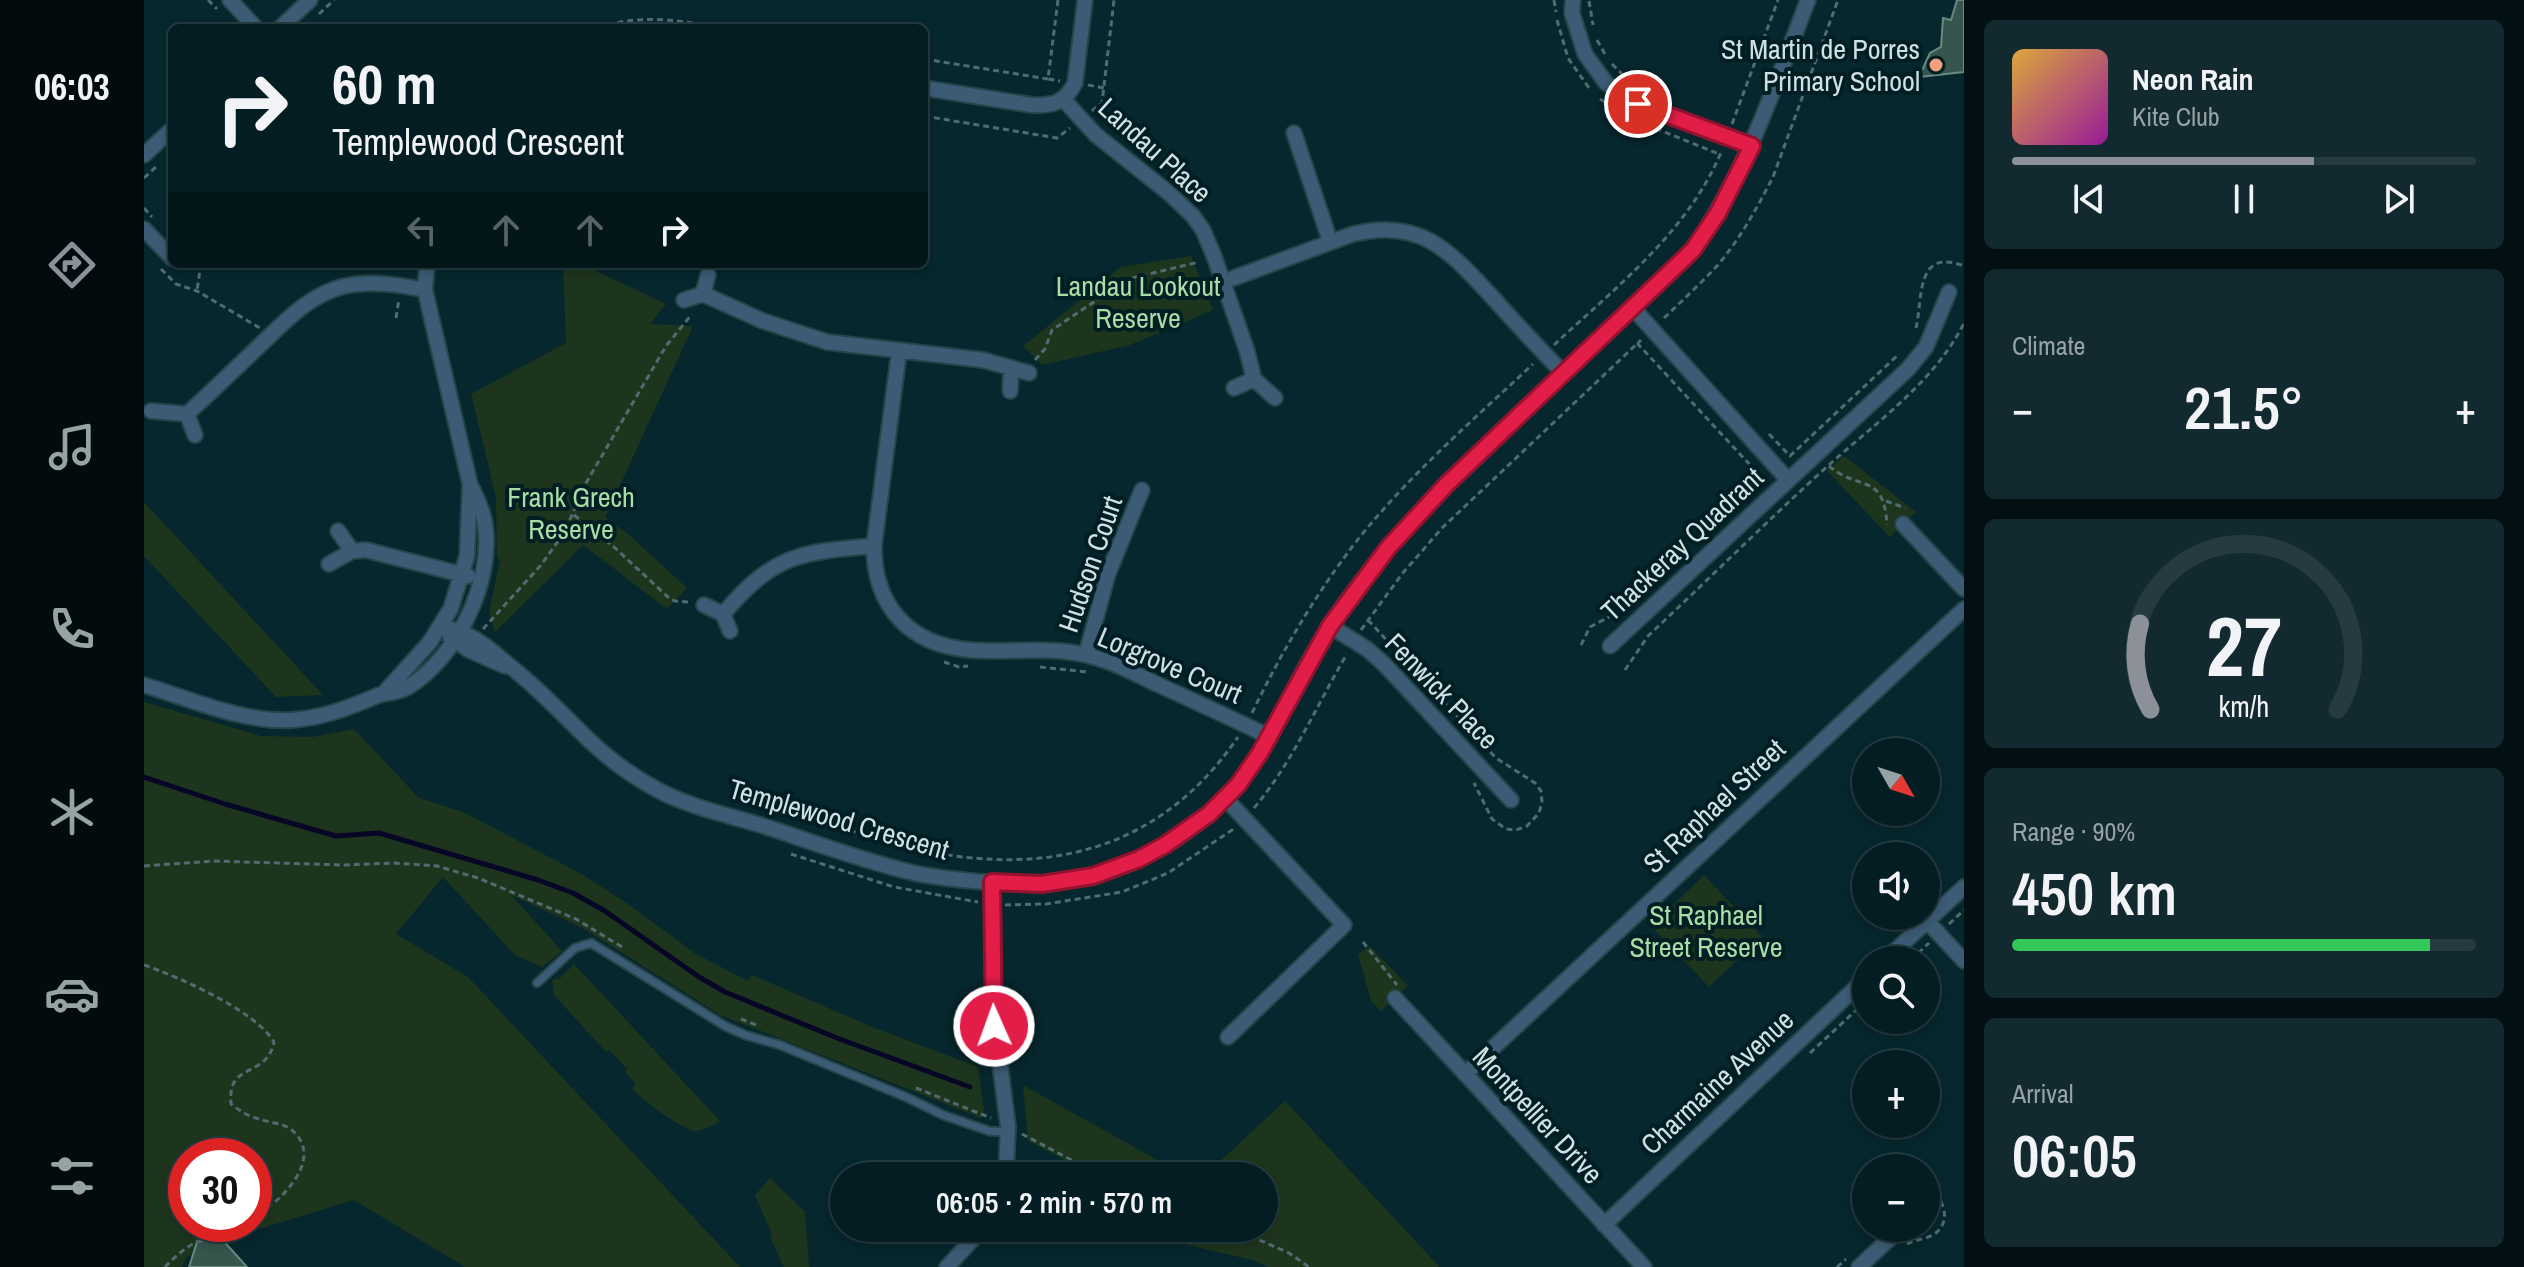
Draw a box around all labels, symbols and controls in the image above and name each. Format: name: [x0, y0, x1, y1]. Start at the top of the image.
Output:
place label: St Martin de Porres Primary School: [1721, 30, 1920, 100]
text: 60 m: [332, 46, 437, 121]
icon: right: [200, 56, 304, 160]
marker: St Martin de Porres Primary School: [1927, 56, 1945, 74]
text: Neon Rain: [2132, 59, 2254, 99]
text: 06:03: [34, 63, 110, 111]
pin: [1604, 70, 1672, 138]
icon: arrive: [1616, 82, 1660, 126]
street label: Landau Place: [1090, 89, 1220, 211]
text: Kite Club: [2132, 99, 2220, 134]
text: Templewood Crescent: [332, 118, 624, 166]
icon: previous: [2067, 177, 2111, 221]
icon: pause: [2222, 177, 2266, 221]
icon: next: [2377, 177, 2421, 221]
icon: left: [400, 208, 444, 252]
icon: ahead: [484, 208, 528, 252]
icon: ahead: [568, 208, 612, 252]
icon: right: [652, 208, 696, 252]
icon: directions: [44, 237, 100, 293]
park label: Landau Lookout Reserve: [1056, 267, 1220, 337]
text: Climate: [2012, 328, 2085, 363]
text: 21.5°: [2184, 367, 2304, 448]
text: −: [2012, 378, 2033, 438]
text: +: [2455, 378, 2476, 438]
icon: music: [44, 419, 100, 475]
street label: Thackeray Quadrant: [1593, 459, 1771, 629]
park label: Frank Grech Reserve: [507, 478, 635, 548]
street label: Hudson Court: [1049, 491, 1131, 637]
text: 27: [2206, 589, 2282, 701]
icon: phone: [44, 601, 100, 657]
street label: Lorgrove Court: [1092, 618, 1248, 712]
street label: Fenwick Place: [1377, 625, 1507, 757]
text: km/h: [2219, 687, 2269, 726]
street label: St Raphael Street: [1635, 730, 1793, 882]
north arrow: [1852, 738, 1940, 826]
map controls: [1852, 738, 1940, 1242]
street label: Templewood Crescent: [725, 769, 953, 869]
icon: climate: [44, 784, 100, 840]
text: Range · 90%: [2012, 814, 2135, 849]
button: sound: [1852, 842, 1940, 930]
text: 450 km: [2012, 853, 2177, 934]
park label: St Raphael Street Reserve: [1629, 896, 1783, 966]
button: search: [1852, 946, 1940, 1034]
icon: car: [44, 966, 100, 1022]
position arrow: [952, 984, 1036, 1068]
street label: Charmaine Avenue: [1632, 1001, 1802, 1163]
street label: Montpellier Drive: [1464, 1038, 1612, 1192]
button: +: [1852, 1050, 1940, 1138]
text: Arrival: [2012, 1076, 2074, 1111]
text: 06:05: [2012, 1115, 2137, 1196]
speed limit sign: 30: [168, 1138, 272, 1242]
icon: filters: [44, 1148, 100, 1204]
button: −: [1852, 1154, 1940, 1242]
text: 06:05 · 2 min · 570 m: [936, 1182, 1172, 1222]

